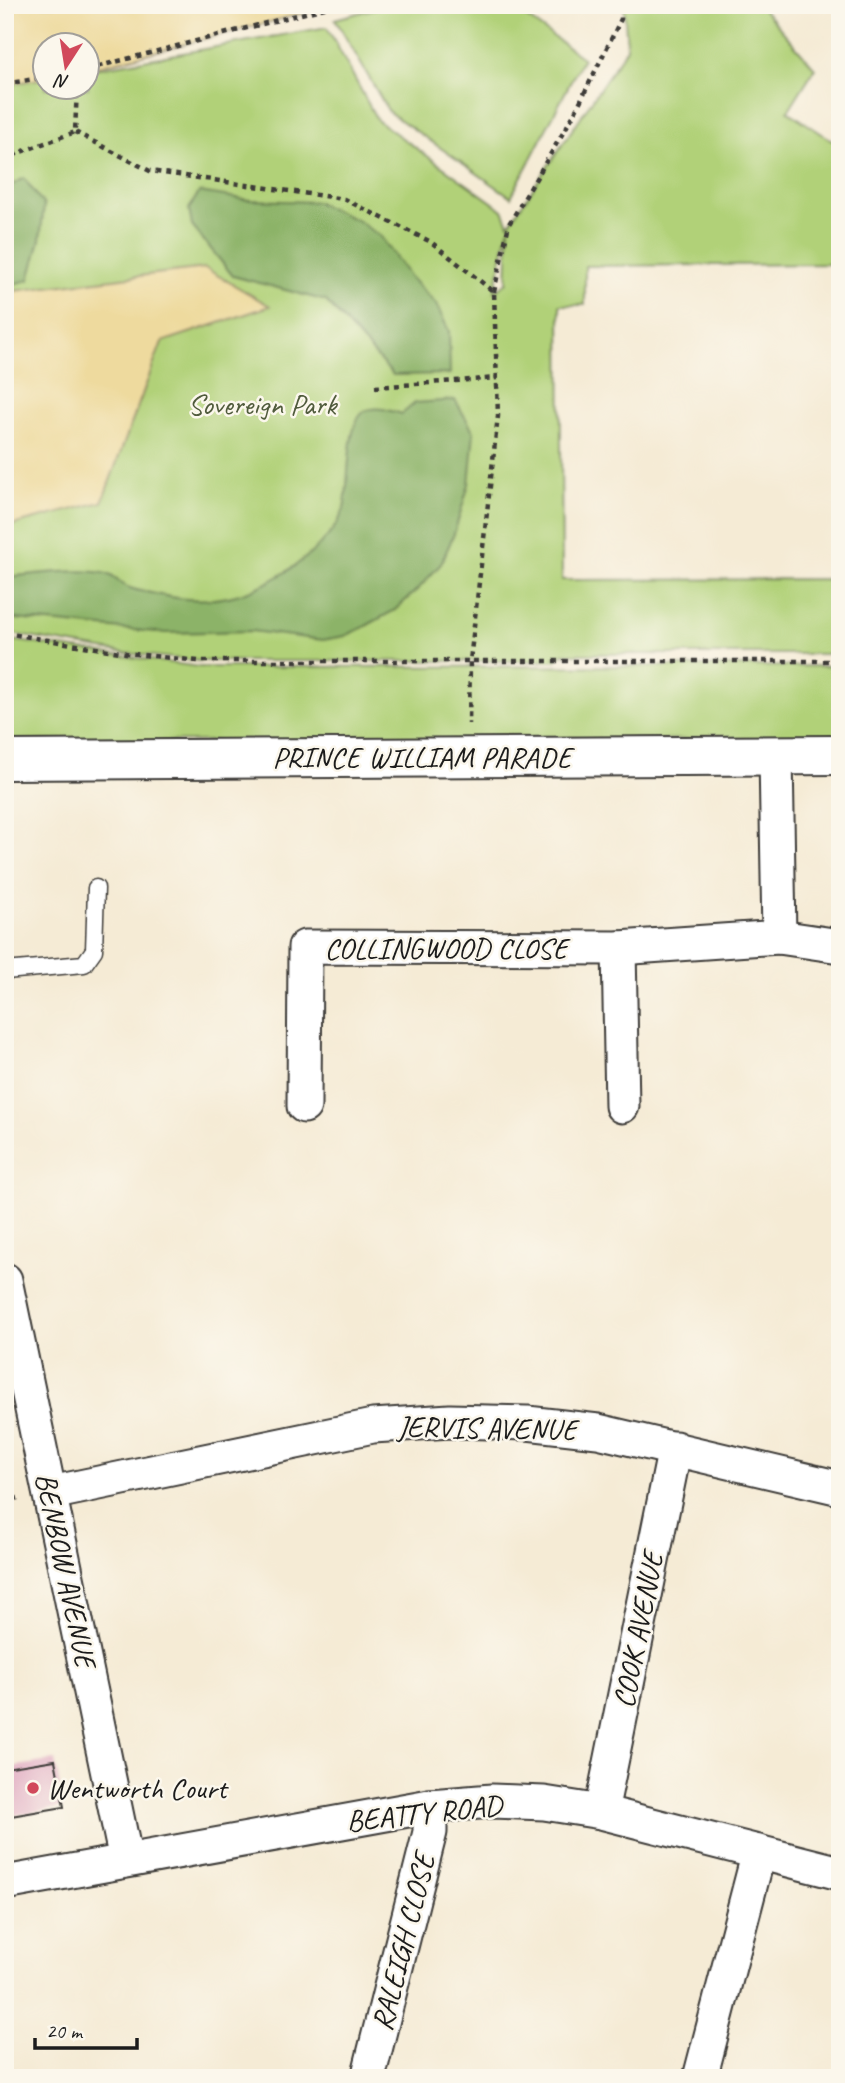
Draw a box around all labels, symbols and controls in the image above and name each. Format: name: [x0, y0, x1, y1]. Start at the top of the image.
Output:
north arrow: [32, 32, 102, 102]
text: N: [51, 68, 71, 95]
park label: Sovereign Park: [188, 385, 338, 423]
street label: PRINCE WILLIAM PARADE: [272, 738, 575, 776]
street label: COLLINGWOOD CLOSE: [325, 929, 571, 967]
street label: JERVIS AVENUE: [395, 1407, 580, 1449]
street label: BENBOW AVENUE: [27, 1469, 106, 1674]
street label: COOK AVENUE: [604, 1545, 672, 1711]
place label: Wentworth Court: [47, 1769, 229, 1807]
marker: Wentworth Court: [25, 1780, 41, 1796]
street label: BEATTY ROAD: [344, 1786, 506, 1840]
street label: RALEIGH CLOSE: [363, 1846, 444, 2034]
scale bar: [35, 2006, 136, 2050]
text: 20 m: [46, 2018, 84, 2044]

